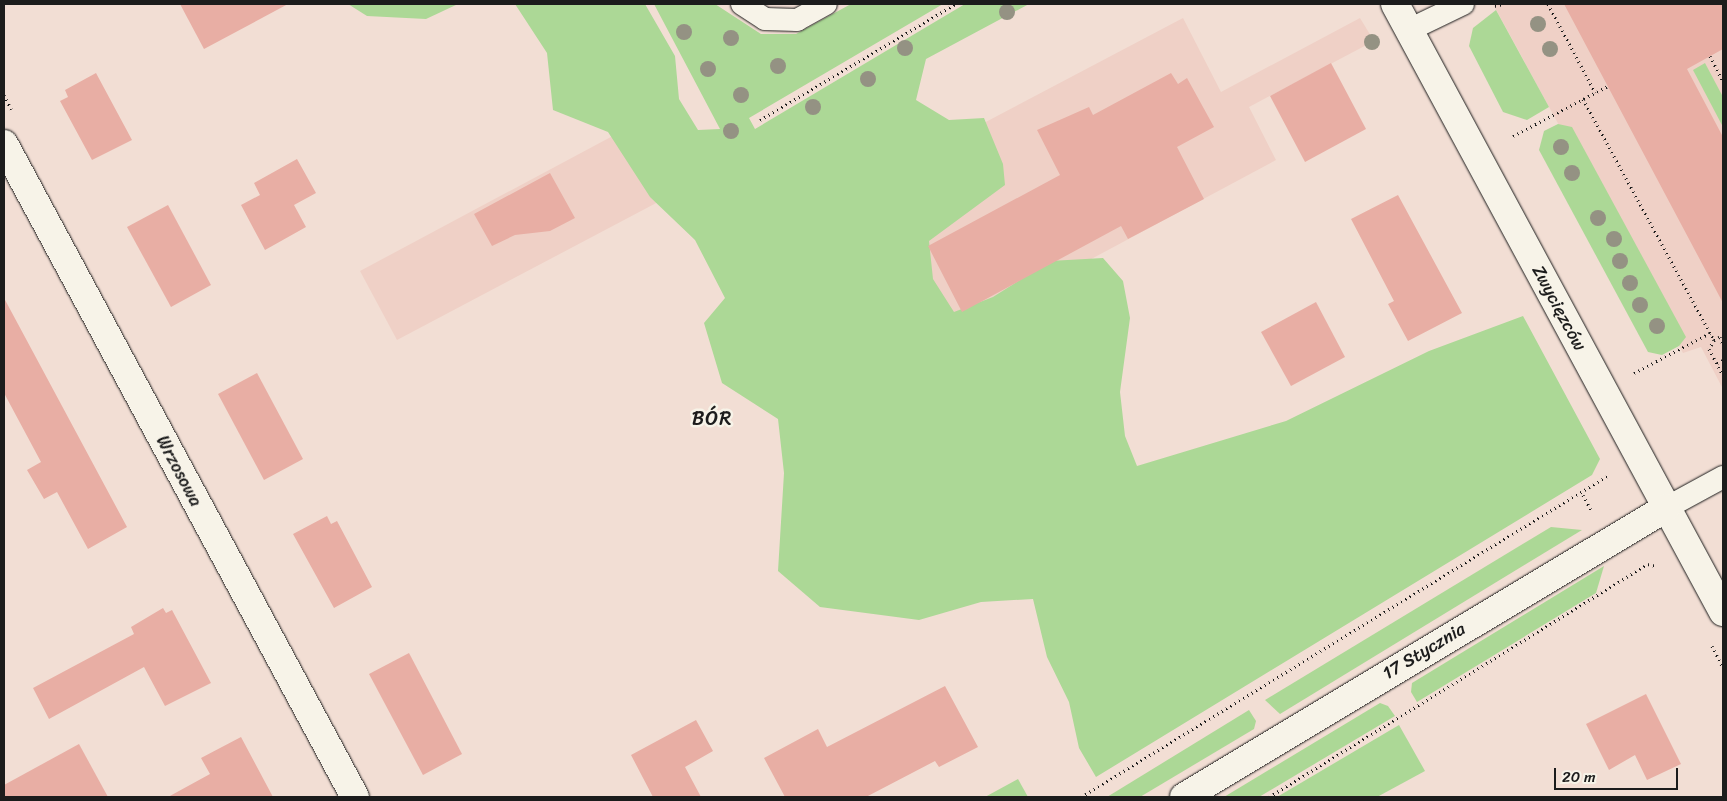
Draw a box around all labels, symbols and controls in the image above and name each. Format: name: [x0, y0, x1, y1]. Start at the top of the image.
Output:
street label: Zwycięzców: [1527, 261, 1591, 355]
district label: BÓR: [691, 406, 733, 430]
street label: Wrzosowa: [151, 432, 207, 510]
street label: 17 Stycznia: [1379, 618, 1469, 684]
scale bar: [1557, 758, 1681, 790]
text: 20 m: [1562, 764, 1596, 790]

